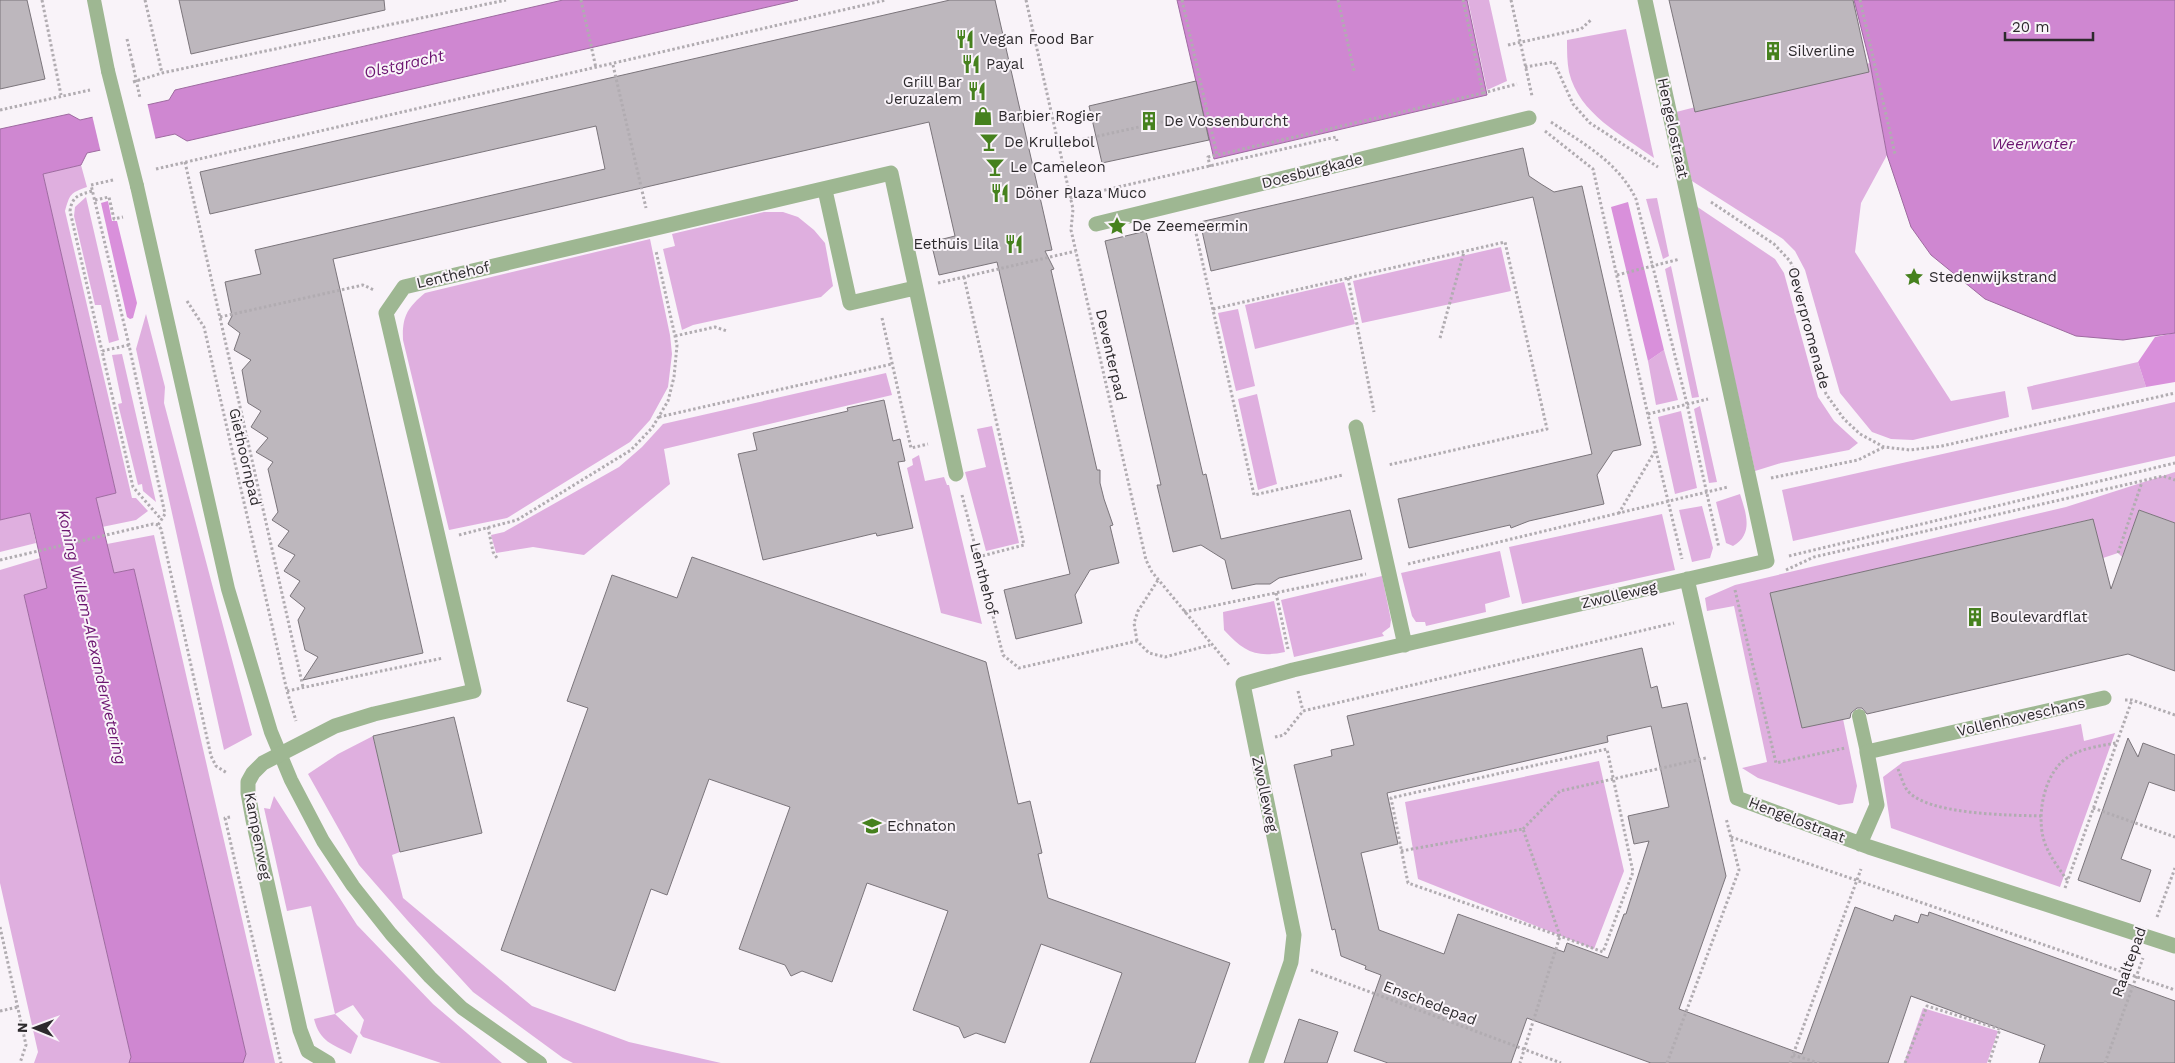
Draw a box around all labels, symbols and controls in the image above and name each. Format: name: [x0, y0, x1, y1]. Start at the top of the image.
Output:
scale bar: [2005, 10, 2092, 42]
text: 20 m: [2012, 18, 2050, 36]
restaurant icon: Vegan Food Bar: [954, 28, 976, 50]
place label: Vegan Food Bar: [980, 30, 1094, 48]
building icon: Silverline: [1762, 40, 1784, 62]
place label: Silverline: [1788, 42, 1855, 60]
water label: Olstgracht: [362, 45, 446, 82]
restaurant icon: Payal: [960, 53, 982, 75]
place label: Payal: [986, 55, 1024, 73]
place label: Grill Bar Jeruzalem: [886, 73, 962, 108]
street label: Hengelostraat: [1654, 76, 1693, 181]
restaurant icon: Grill Bar Jeruzalem: [966, 80, 988, 102]
shop icon: Barbier Rogier: [972, 105, 994, 127]
place label: Barbier Rogier: [998, 107, 1101, 125]
building icon: De Vossenburcht: [1138, 110, 1160, 132]
place label: De Vossenburcht: [1164, 112, 1289, 130]
bar icon: De Krullebol: [978, 131, 1000, 153]
place label: De Krullebol: [1004, 133, 1095, 151]
water label: Weerwater: [1991, 134, 2076, 153]
street label: Doesburgkade: [1260, 150, 1364, 192]
bar icon: Le Cameleon: [984, 156, 1006, 178]
place label: Le Cameleon: [1010, 158, 1106, 176]
restaurant icon: Döner Plaza Muco: [989, 182, 1011, 204]
place label: Döner Plaza Muco: [1015, 184, 1147, 202]
place icon: De Zeemeermin: [1106, 215, 1128, 237]
place label: De Zeemeermin: [1132, 217, 1248, 235]
restaurant icon: Eethuis Lila: [1003, 233, 1025, 255]
place label: Eethuis Lila: [913, 235, 1000, 253]
street label: Lenthehof: [415, 258, 492, 292]
street label: Oeverpromenade: [1784, 265, 1834, 391]
place icon: Stedenwijkstrand: [1903, 266, 1925, 288]
place label: Stedenwijkstrand: [1929, 268, 2057, 286]
street label: Deventerpad: [1092, 308, 1130, 402]
street label: Giethoornpad: [225, 406, 265, 508]
water label: Koning Willem-Alexanderwetering: [53, 508, 131, 767]
street label: Lenthehof: [966, 541, 1002, 618]
street label: Zwolleweg: [1579, 578, 1659, 612]
building icon: Boulevardflat: [1964, 606, 1986, 628]
place label: Boulevardflat: [1990, 608, 2088, 626]
street label: Vollenhoveschans: [1955, 693, 2087, 741]
street label: Zwolleweg: [1248, 754, 1282, 834]
street label: Kampenweg: [241, 791, 275, 881]
street label: Hengelostraat: [1746, 793, 1849, 847]
school or university icon: Echnaton: [861, 815, 883, 837]
place label: Echnaton: [887, 817, 956, 835]
street label: Raaltepad: [2108, 924, 2150, 1000]
street label: Enschedepad: [1381, 977, 1479, 1029]
north arrow: [10, 1003, 60, 1053]
text: N: [14, 1022, 30, 1033]

